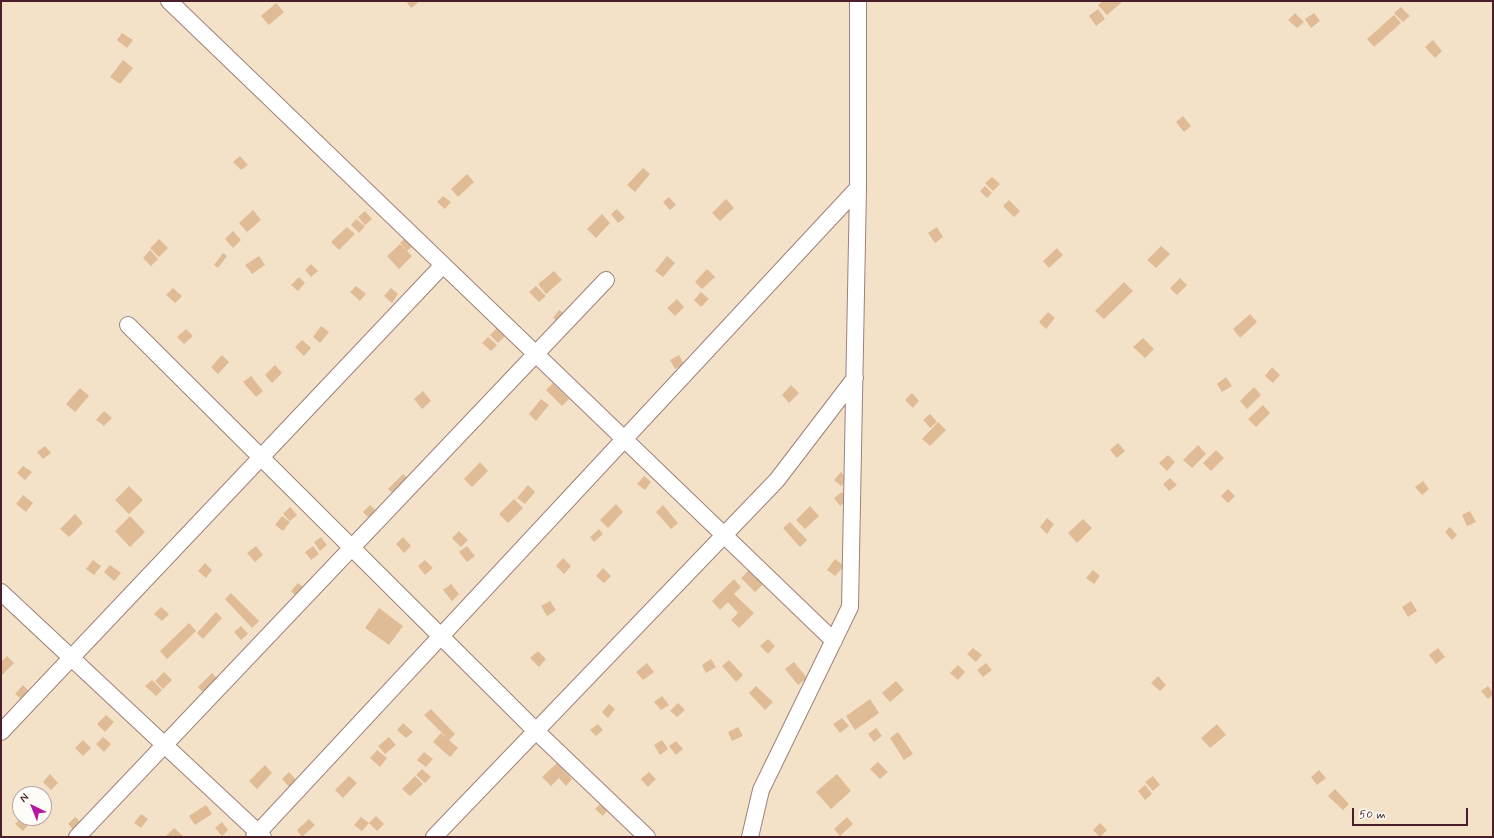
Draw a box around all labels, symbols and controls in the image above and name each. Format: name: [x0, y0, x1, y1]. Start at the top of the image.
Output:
north arrow: [12, 786, 52, 826]
text: N: [17, 790, 32, 806]
scale bar: [1354, 800, 1470, 826]
text: 50 m: [1359, 807, 1386, 823]

